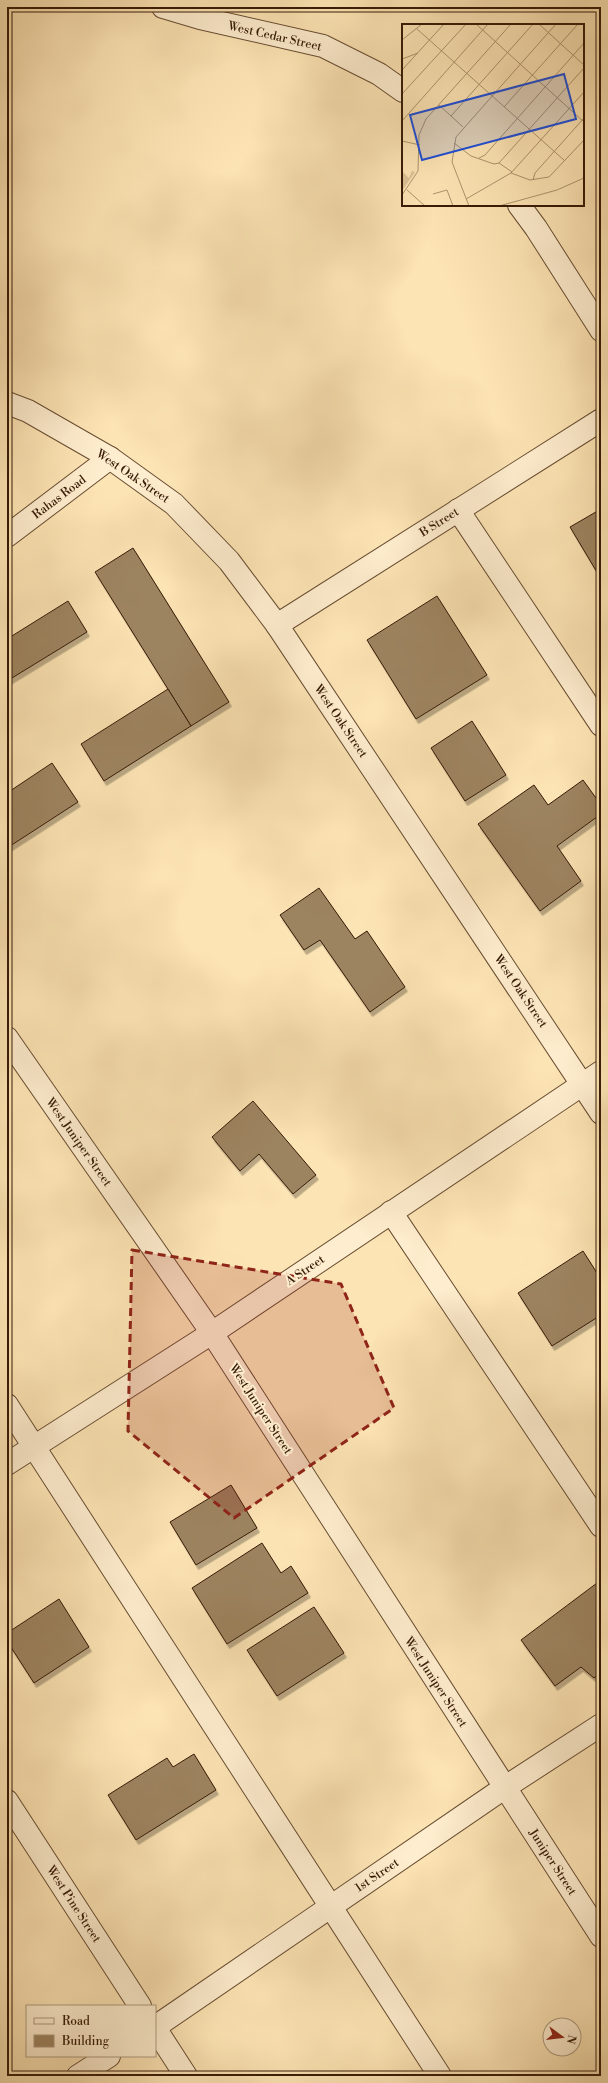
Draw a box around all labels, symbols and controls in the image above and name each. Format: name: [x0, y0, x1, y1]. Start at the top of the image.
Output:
street label: West Cedar Street: [226, 18, 324, 55]
inset map: [402, 24, 584, 206]
street label: West Oak Street: [92, 446, 173, 507]
street label: Rahas Road: [29, 472, 89, 522]
street label: B Street: [416, 504, 462, 541]
street label: West Oak Street: [310, 681, 371, 761]
street label: West Oak Street: [490, 951, 551, 1031]
street label: West Juniper Street: [42, 1094, 115, 1190]
street label: A Street: [282, 1252, 328, 1289]
street label: West Juniper Street: [225, 1360, 296, 1458]
street label: West Juniper Street: [400, 1633, 471, 1731]
street label: Juniper Street: [525, 1825, 580, 1899]
street label: 1st Street: [352, 1855, 403, 1896]
street label: West Pine Street: [43, 1862, 104, 1946]
legend: [26, 2005, 156, 2057]
text: Road: [62, 2014, 90, 2029]
north arrow: [542, 2017, 582, 2057]
text: N: [563, 2033, 579, 2046]
text: Building: [61, 2034, 110, 2049]

